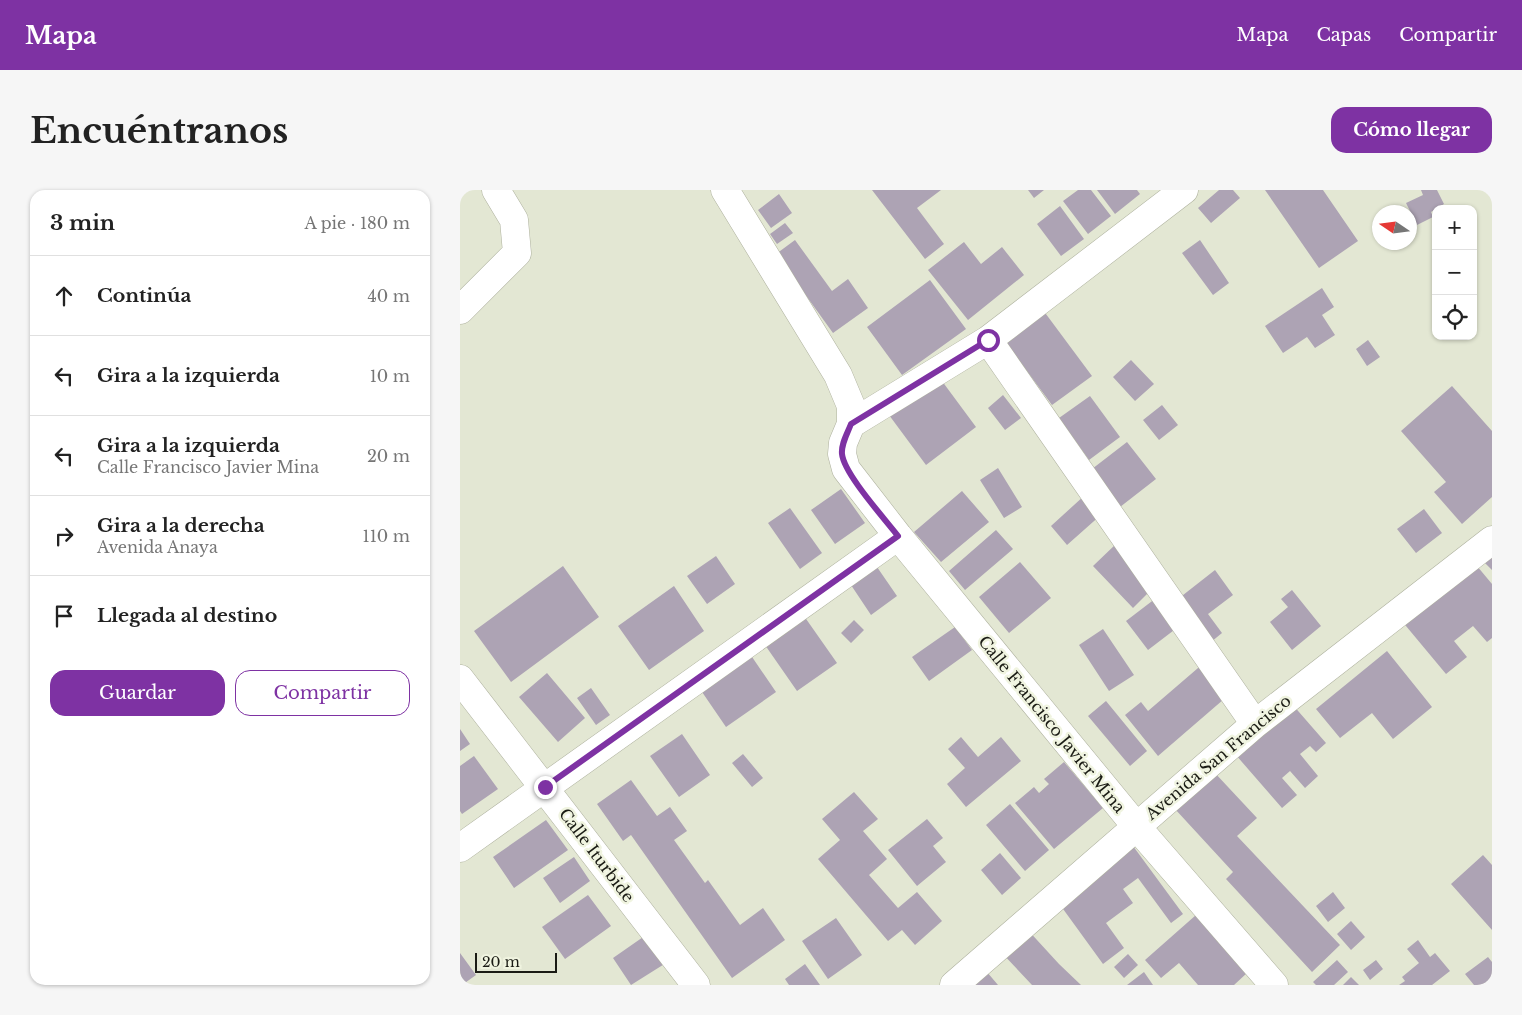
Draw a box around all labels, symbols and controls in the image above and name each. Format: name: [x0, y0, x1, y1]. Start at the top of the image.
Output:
text: Mapa: [25, 21, 97, 50]
text: Mapa: [1237, 24, 1288, 46]
text: Capas: [1316, 24, 1371, 46]
text: Compartir: [1399, 24, 1497, 46]
button: Cómo llegar: [1331, 107, 1492, 153]
text: Encuéntranos: [30, 109, 288, 152]
north arrow: [1372, 205, 1417, 250]
map controls: [1432, 205, 1477, 340]
button: +: [1432, 205, 1477, 250]
text: 3 min: [50, 210, 115, 236]
text: A pie · 180 m: [304, 213, 410, 233]
button: −: [1432, 250, 1477, 295]
icon: ahead: [50, 282, 78, 310]
text: Continúa: [97, 284, 191, 307]
text: 40 m: [367, 286, 410, 306]
button: locate: [1432, 295, 1477, 340]
route start: [977, 329, 1000, 352]
icon: left: [50, 362, 78, 390]
text: Gira a la izquierda: [97, 364, 280, 387]
text: 10 m: [370, 366, 410, 386]
text: Gira a la izquierda: [97, 434, 280, 457]
icon: left: [50, 442, 78, 470]
text: 20 m: [367, 446, 410, 466]
text: Calle Francisco Javier Mina: [97, 457, 319, 477]
text: Gira a la derecha: [97, 514, 265, 537]
icon: right: [50, 522, 78, 550]
text: 110 m: [363, 526, 410, 546]
text: Avenida Anaya: [97, 537, 218, 557]
icon: arrive: [50, 602, 78, 630]
text: Llegada al destino: [97, 604, 277, 627]
street label: Calle Francisco Javier Mina: [974, 631, 1130, 817]
button: Guardar: [50, 670, 225, 716]
button: Compartir: [235, 670, 410, 716]
street label: Avenida San Francisco: [1140, 690, 1295, 824]
route end: [534, 776, 557, 799]
street label: Calle Iturbide: [555, 804, 639, 906]
scale bar: [475, 950, 558, 973]
text: 20 m: [482, 953, 520, 971]

